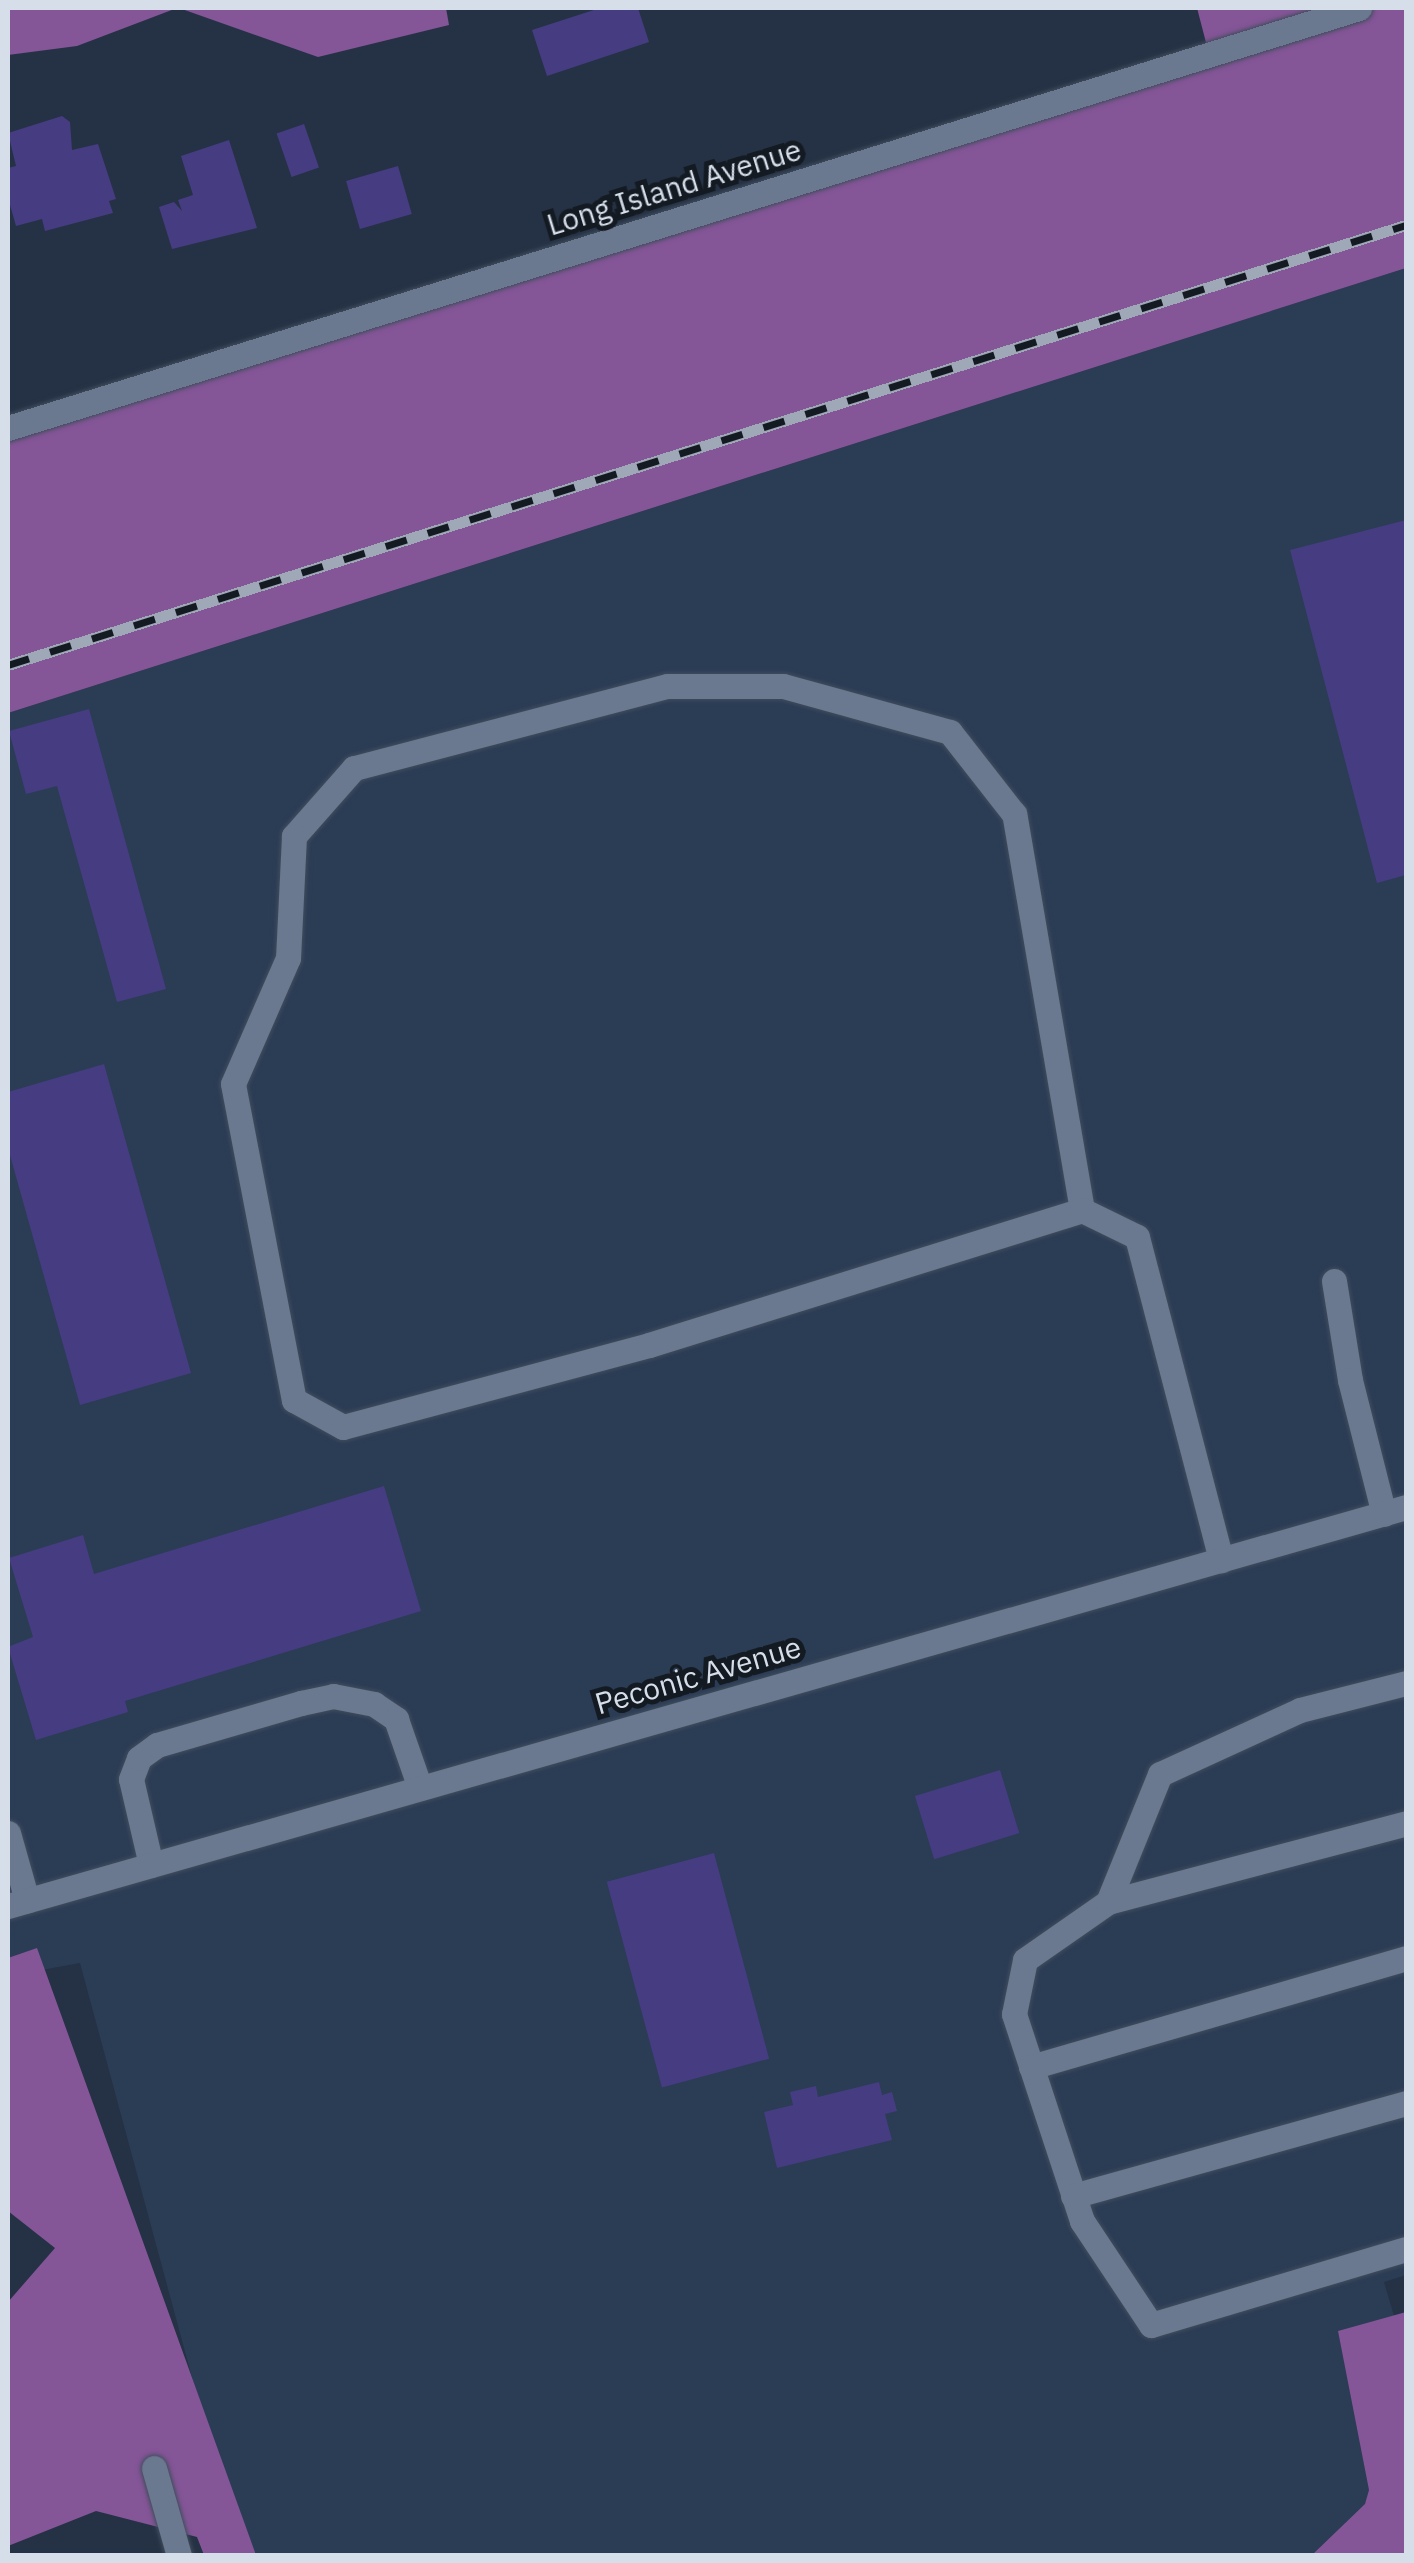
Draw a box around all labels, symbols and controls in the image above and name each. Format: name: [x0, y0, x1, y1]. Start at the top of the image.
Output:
street label: Long Island Avenue: [543, 131, 805, 243]
street label: Peconic Avenue: [591, 1628, 805, 1722]

